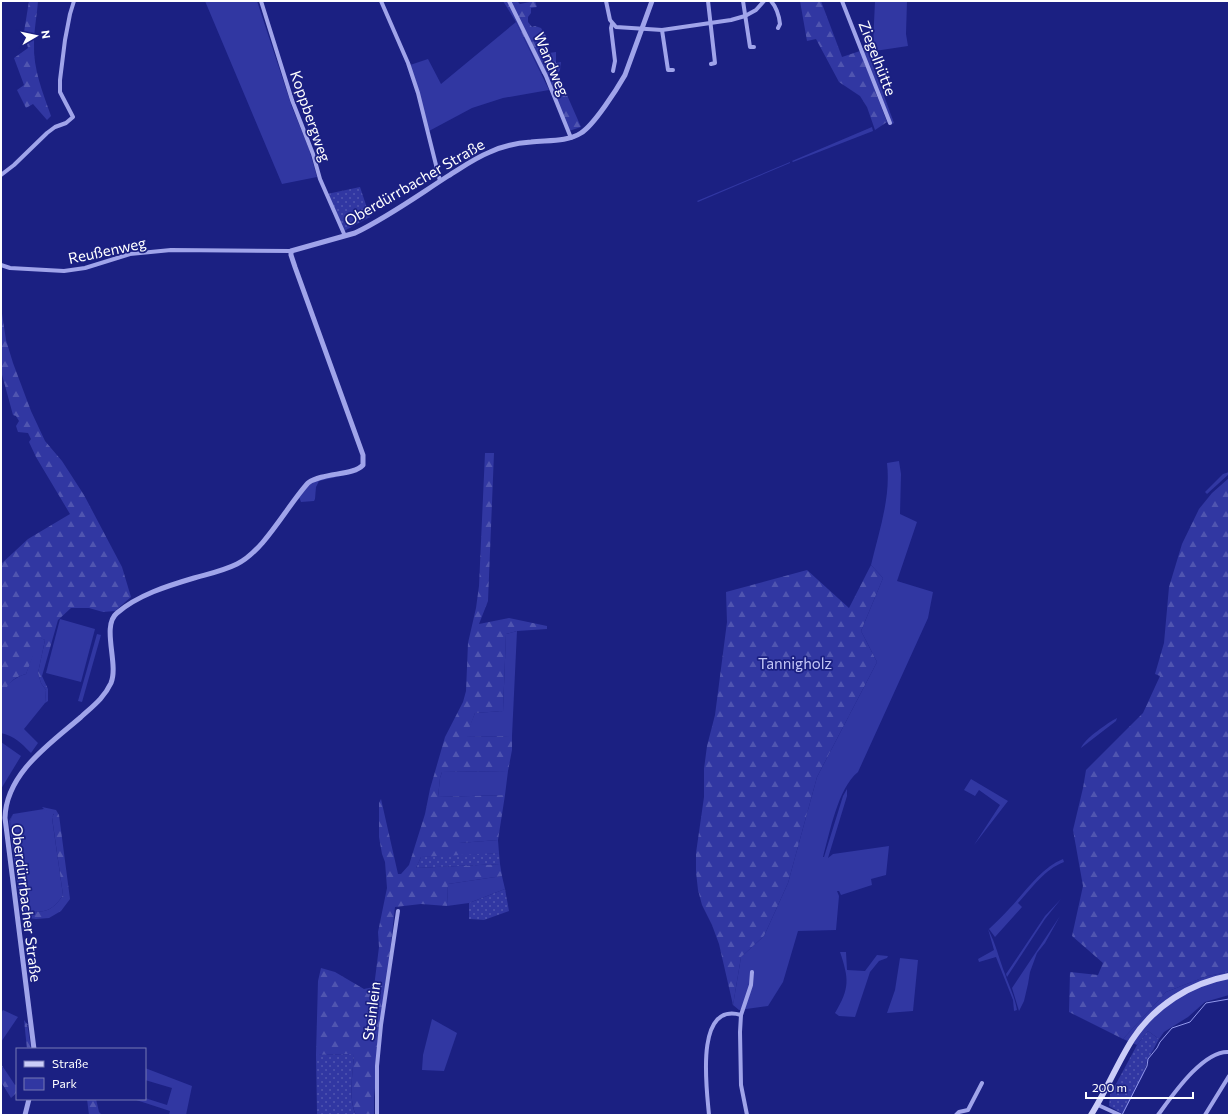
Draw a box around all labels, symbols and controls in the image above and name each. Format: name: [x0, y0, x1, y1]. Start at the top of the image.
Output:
north arrow: [16, 16, 56, 56]
street label: Ziegelhütte: [856, 18, 901, 98]
text: N: [39, 29, 53, 39]
street label: Wandweg: [531, 29, 573, 99]
street label: Koppbergweg: [287, 68, 335, 164]
street label: Oberdürrbacher Straße: [341, 134, 487, 229]
street label: Reußenweg: [66, 233, 148, 267]
park label: Tannigholz: [758, 654, 832, 672]
street label: Oberdürrbacher Straße: [8, 823, 46, 983]
street label: Steinlein: [358, 981, 384, 1041]
legend: [16, 1048, 146, 1100]
text: Straße: [52, 1056, 88, 1070]
scale bar: [1086, 1074, 1193, 1100]
text: Park: [52, 1076, 78, 1090]
text: 200 m: [1092, 1080, 1127, 1094]

